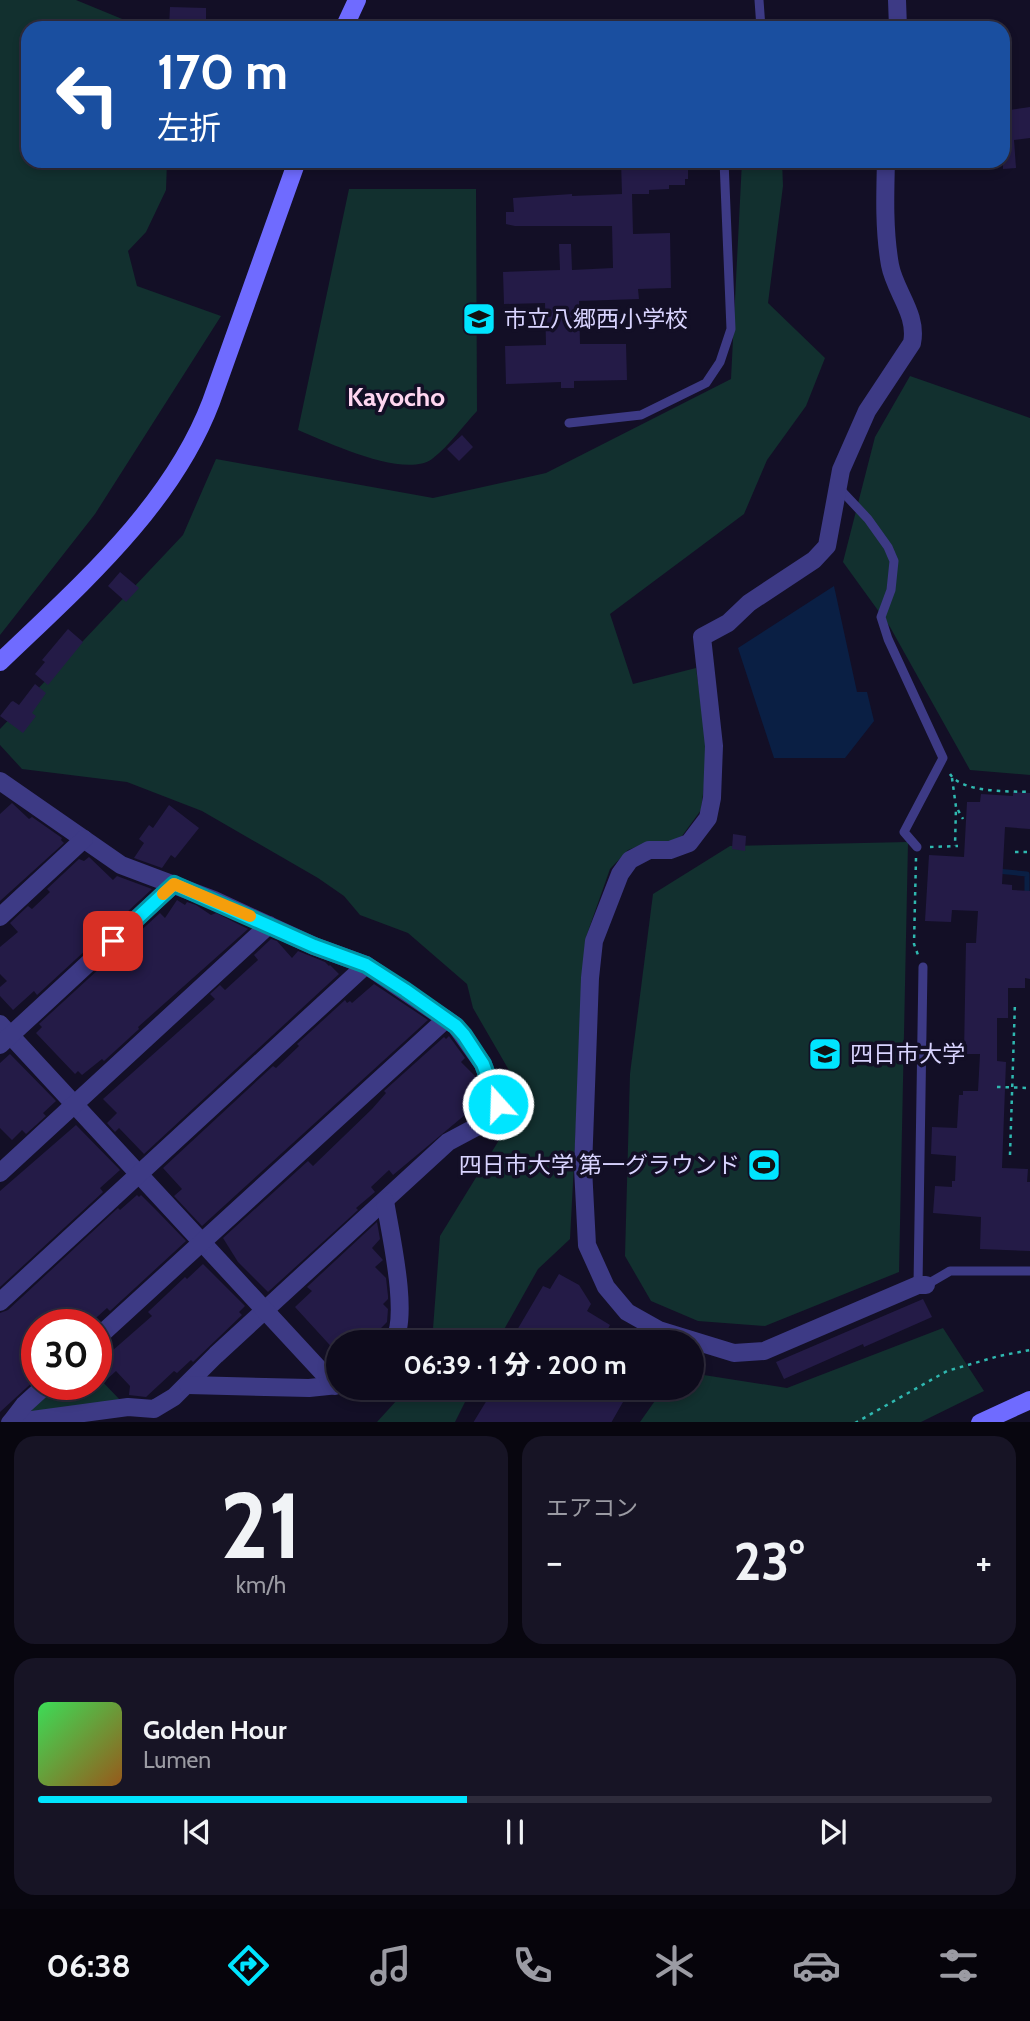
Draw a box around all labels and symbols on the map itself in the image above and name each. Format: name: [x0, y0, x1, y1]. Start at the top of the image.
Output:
school or university icon: 市立八郷西小学校: [460, 300, 498, 338]
place label: 市立八郷西小学校: [504, 305, 688, 333]
district label: Kayocho: [347, 381, 445, 413]
pin: [83, 911, 143, 971]
school or university icon: 四日市大学: [806, 1035, 844, 1073]
place label: 四日市大学: [850, 1040, 965, 1068]
position arrow: [461, 1067, 535, 1141]
sports icon: 四日市大学 第一グラウンド: [745, 1146, 783, 1184]
place label: 四日市大学 第一グラウンド: [459, 1151, 740, 1179]
speed limit sign: 30: [21, 1309, 112, 1400]

